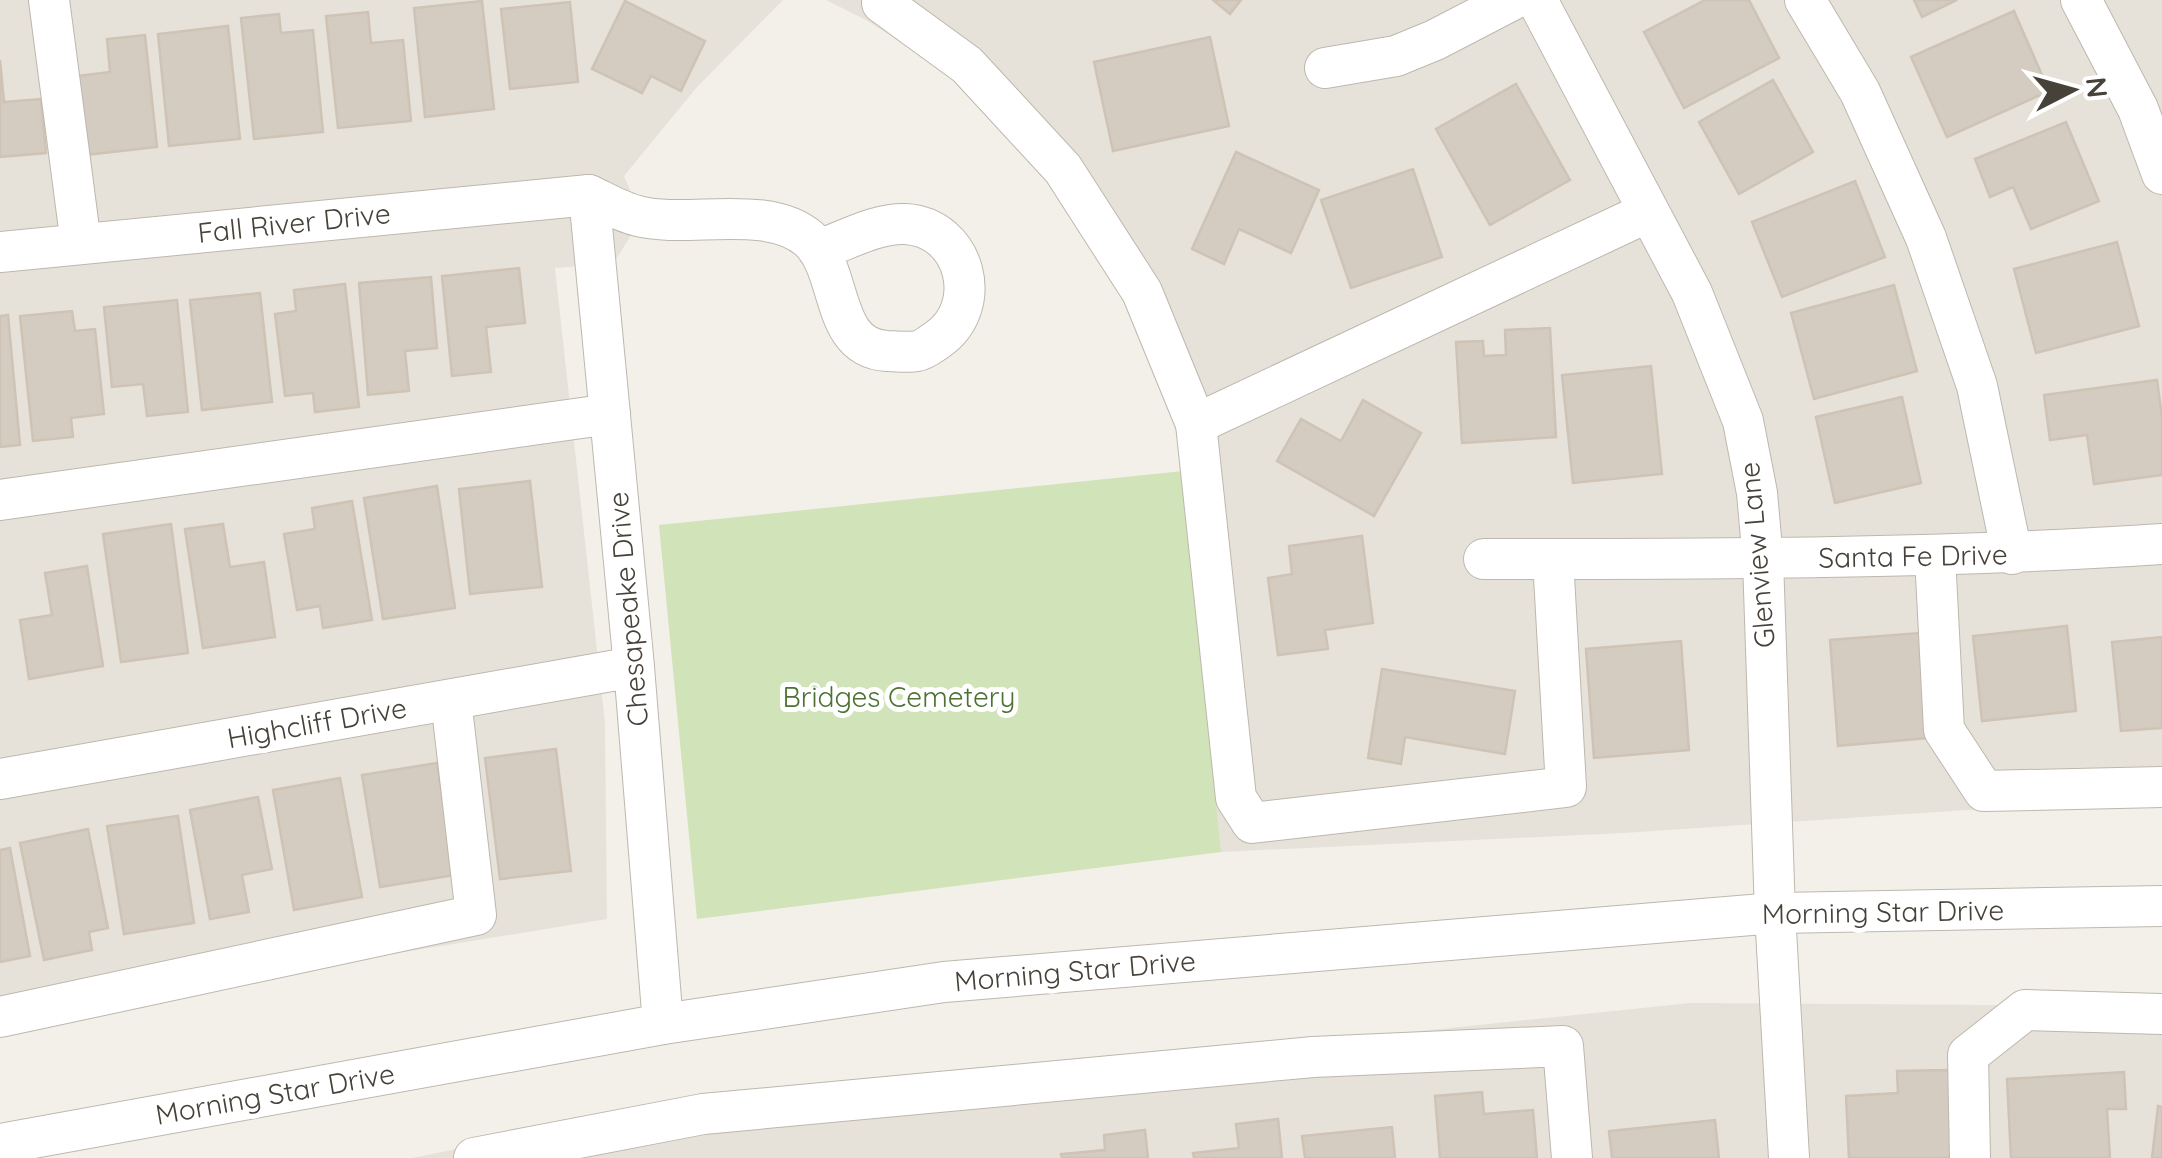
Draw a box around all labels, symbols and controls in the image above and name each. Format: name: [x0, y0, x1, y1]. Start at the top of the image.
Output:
north arrow: [2022, 40, 2122, 140]
text: N: [2079, 75, 2116, 99]
street label: Fall River Drive: [196, 195, 392, 250]
street label: Glenview Lane: [1731, 461, 1782, 650]
street label: Chesapeake Drive: [600, 490, 655, 728]
street label: Santa Fe Drive: [1818, 536, 2008, 575]
park label: Bridges Cemetery: [783, 679, 1015, 714]
street label: Highcliff Drive: [224, 689, 409, 756]
street label: Morning Star Drive: [1762, 892, 2004, 931]
street label: Morning Star Drive: [953, 943, 1197, 998]
street label: Morning Star Drive: [153, 1055, 397, 1132]

